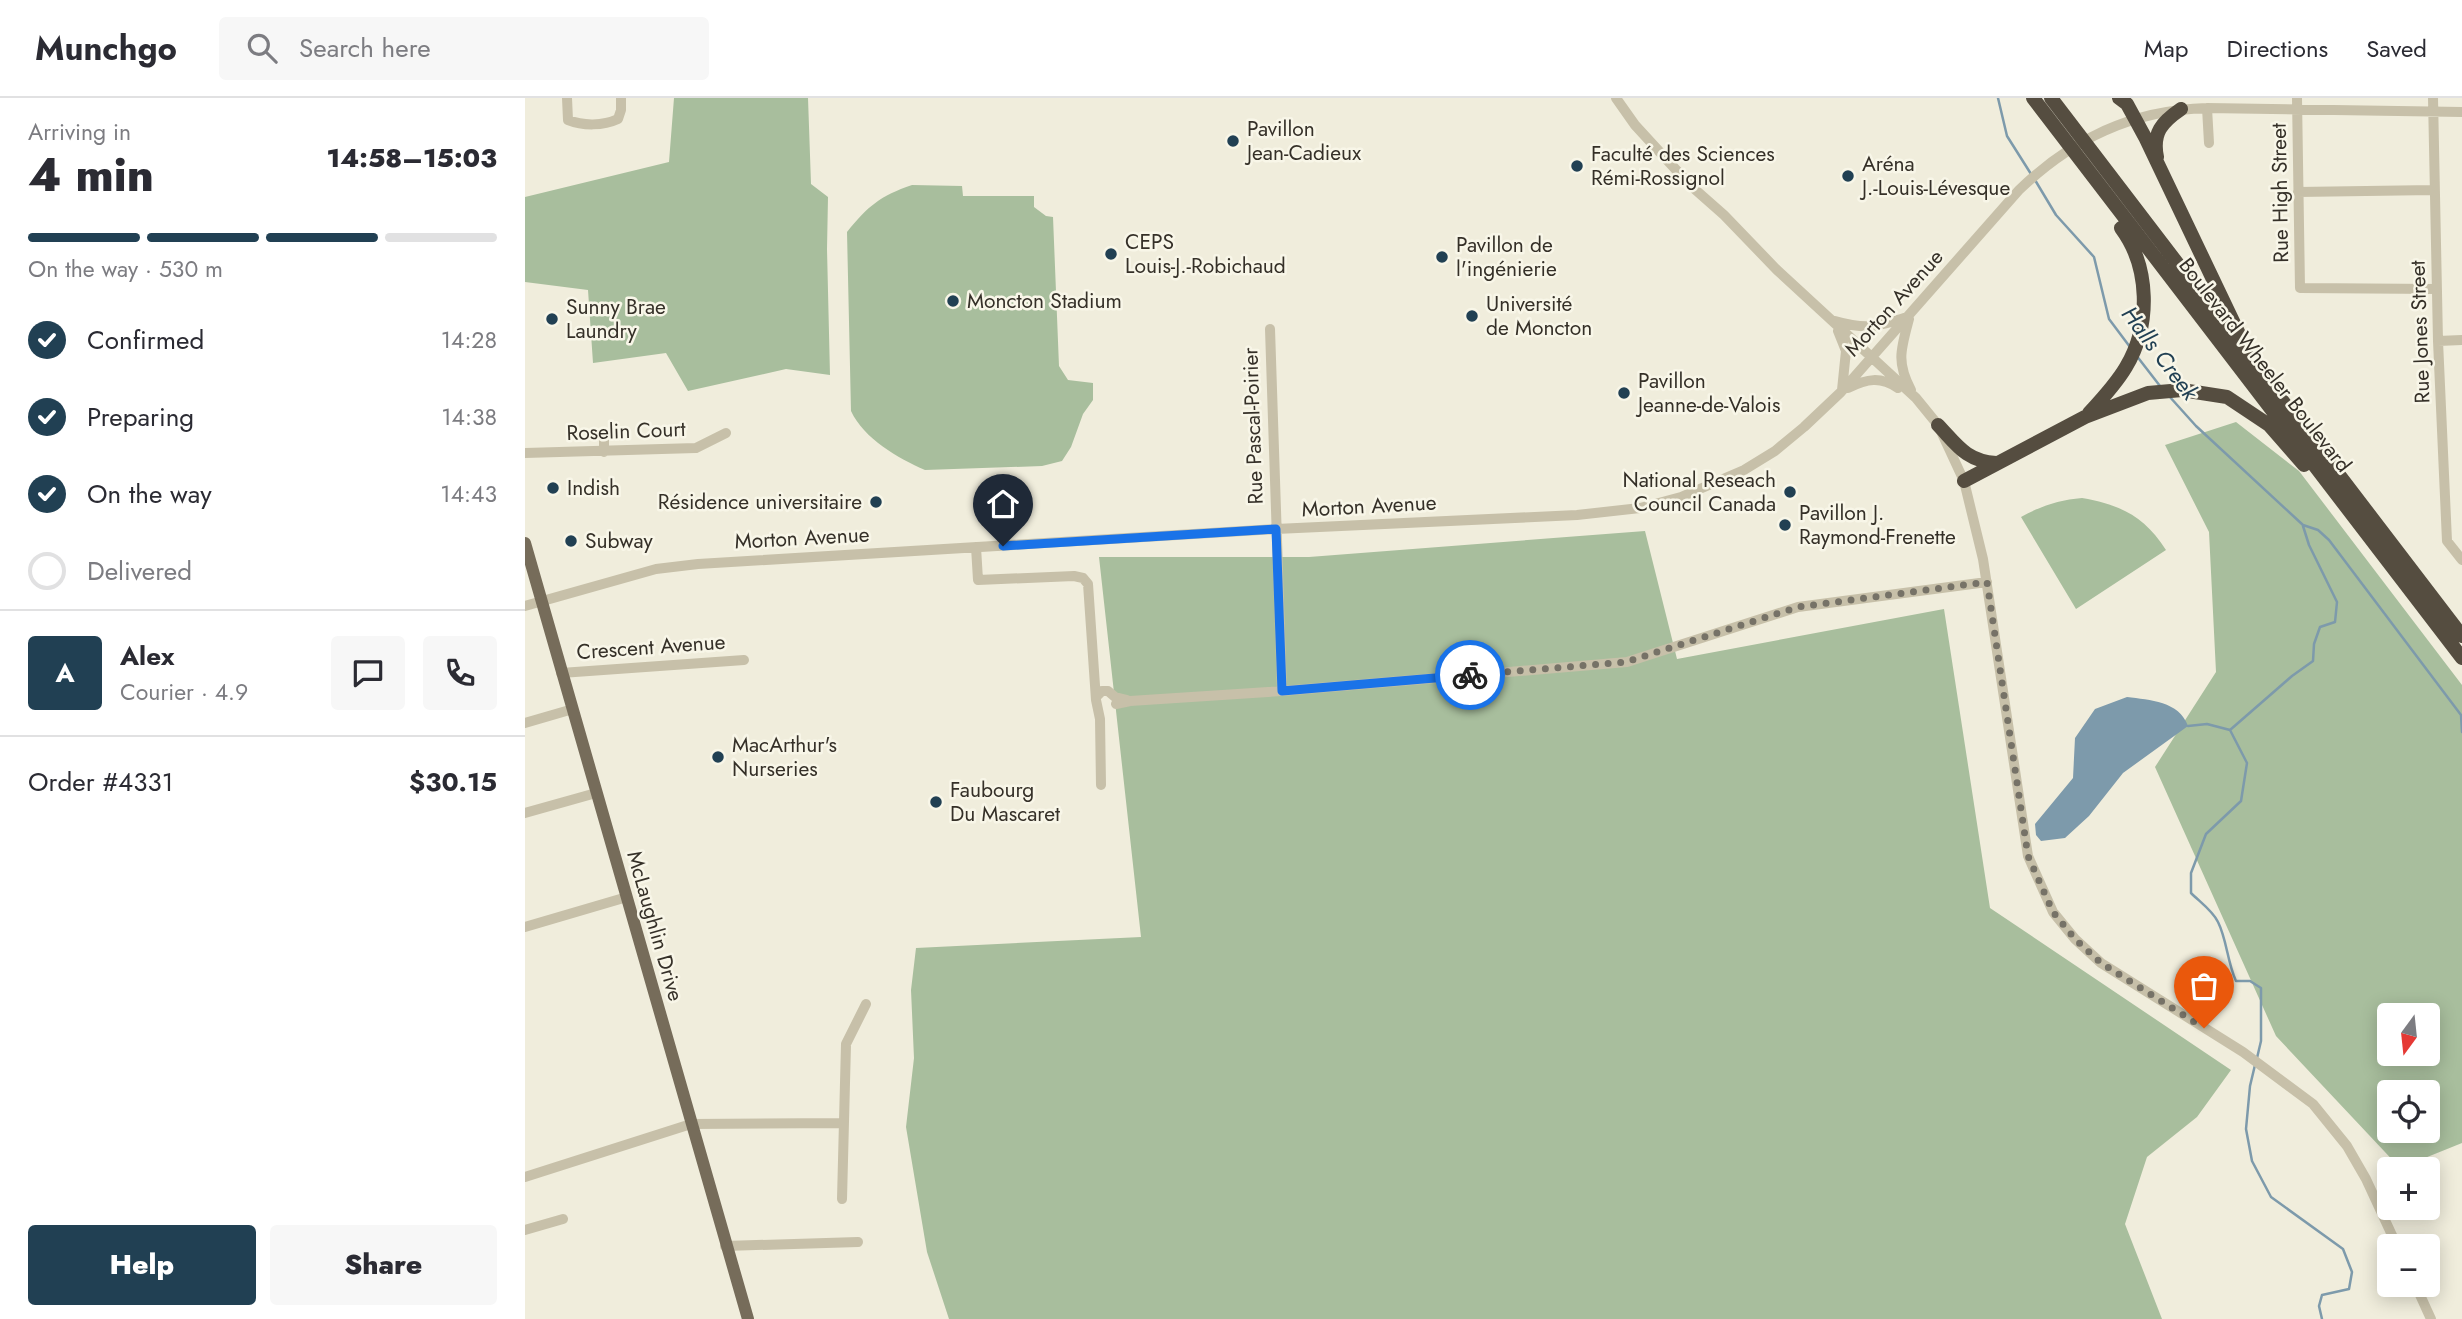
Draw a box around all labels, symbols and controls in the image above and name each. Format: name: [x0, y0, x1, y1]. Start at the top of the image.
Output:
search box: [219, 17, 709, 80]
text: Munchgo: [35, 25, 177, 72]
icon: search: [243, 29, 281, 67]
text: Search here: [299, 29, 431, 67]
text: Map: [2144, 31, 2189, 66]
text: Directions: [2227, 31, 2328, 66]
text: Saved: [2366, 31, 2427, 66]
place label: Pavillon Jean-Cadieux: [1244, 114, 1361, 168]
text: Arriving in: [28, 115, 131, 149]
street label: Rue High Street: [2264, 123, 2296, 263]
marker: Pavillon Jean-Cadieux: [1225, 133, 1241, 149]
text: 14:58–15:03: [327, 139, 497, 177]
place label: Faculté des Sciences Rémi-Rossignol: [1591, 139, 1775, 193]
text: 4 min: [28, 142, 154, 208]
place label: Aréna J.-Louis-Lévesque: [1859, 149, 2010, 203]
marker: Faculté des Sciences Rémi-Rossignol: [1569, 158, 1585, 174]
marker: Aréna J.-Louis-Lévesque: [1840, 168, 1856, 184]
place label: CEPS Louis-J.-Robichaud: [1125, 227, 1286, 281]
place label: Pavillon de l'ingénierie: [1456, 230, 1557, 284]
street label: Morton Avenue: [1838, 243, 1950, 363]
marker: CEPS Louis-J.-Robichaud: [1103, 246, 1119, 262]
marker: Pavillon de l'ingénierie: [1434, 249, 1450, 265]
street label: Boulevard Wheeler Boulevard: [2172, 251, 2358, 479]
text: On the way · 530 m: [28, 252, 223, 286]
street label: Rue Jones Street: [2403, 260, 2437, 404]
place label: Moncton Stadium: [967, 286, 1122, 316]
place label: Université de Moncton: [1486, 289, 1592, 343]
place label: Sunny Brae Laundry: [566, 292, 666, 346]
marker: Moncton Stadium: [945, 293, 961, 309]
water label: Halls Creek: [2113, 299, 2207, 408]
marker: Université de Moncton: [1464, 308, 1480, 324]
marker: Sunny Brae Laundry: [544, 311, 560, 327]
icon: check: [28, 321, 66, 359]
text: Confirmed: [87, 321, 204, 359]
text: 14:28: [441, 323, 497, 357]
street label: Rue Pascal-Poirier: [1235, 346, 1271, 505]
place label: Pavillon Jeanne-de-Valois: [1635, 366, 1781, 420]
marker: Pavillon Jeanne-de-Valois: [1616, 385, 1632, 401]
icon: check: [28, 398, 66, 436]
text: Preparing: [87, 398, 194, 436]
text: 14:38: [441, 400, 497, 434]
street label: Roselin Court: [566, 414, 686, 448]
place label: National Reseach Council Canada: [1622, 465, 1776, 519]
place label: Indish: [567, 473, 620, 503]
pin: [973, 474, 1033, 546]
icon: check: [28, 475, 66, 513]
text: On the way: [87, 475, 212, 513]
text: 14:43: [440, 477, 497, 511]
marker: Indish: [545, 480, 561, 496]
marker: National Reseach Council Canada: [1782, 484, 1798, 500]
icon: home: [984, 485, 1022, 523]
place label: Résidence universitaire: [658, 487, 862, 517]
street label: Morton Avenue: [1301, 487, 1437, 525]
marker: Résidence universitaire: [868, 494, 884, 510]
place label: Pavillon J. Raymond-Frenette: [1799, 498, 1956, 552]
marker: Pavillon J. Raymond-Frenette: [1777, 517, 1793, 533]
street label: Morton Avenue: [734, 519, 870, 557]
place label: Subway: [585, 526, 653, 556]
marker: Subway: [563, 533, 579, 549]
text: Delivered: [87, 552, 192, 590]
street label: Crescent Avenue: [576, 627, 727, 667]
button: chat: [331, 636, 405, 710]
button: phone: [423, 636, 497, 710]
text: Alex: [120, 637, 174, 675]
courier: [1435, 640, 1505, 710]
text: A: [55, 654, 75, 692]
icon: bike: [1451, 656, 1489, 694]
text: Courier · 4.9: [120, 675, 248, 709]
place label: MacArthur's Nurseries: [732, 730, 837, 784]
marker: MacArthur's Nurseries: [710, 749, 726, 765]
text: Order #4331: [28, 763, 173, 801]
text: $30.15: [409, 763, 497, 801]
place label: Faubourg Du Mascaret: [950, 775, 1060, 829]
marker: Faubourg Du Mascaret: [928, 794, 944, 810]
street label: McLaughlin Drive: [619, 847, 691, 1005]
pin: [2174, 956, 2234, 1028]
icon: bag: [2185, 967, 2223, 1005]
north arrow: [2377, 1003, 2439, 1066]
map controls: [2377, 1003, 2440, 1297]
button: locate: [2377, 1080, 2440, 1143]
button: +: [2377, 1157, 2440, 1220]
button: Help: [28, 1225, 256, 1305]
button: Share: [270, 1225, 497, 1305]
button: −: [2377, 1234, 2440, 1297]

